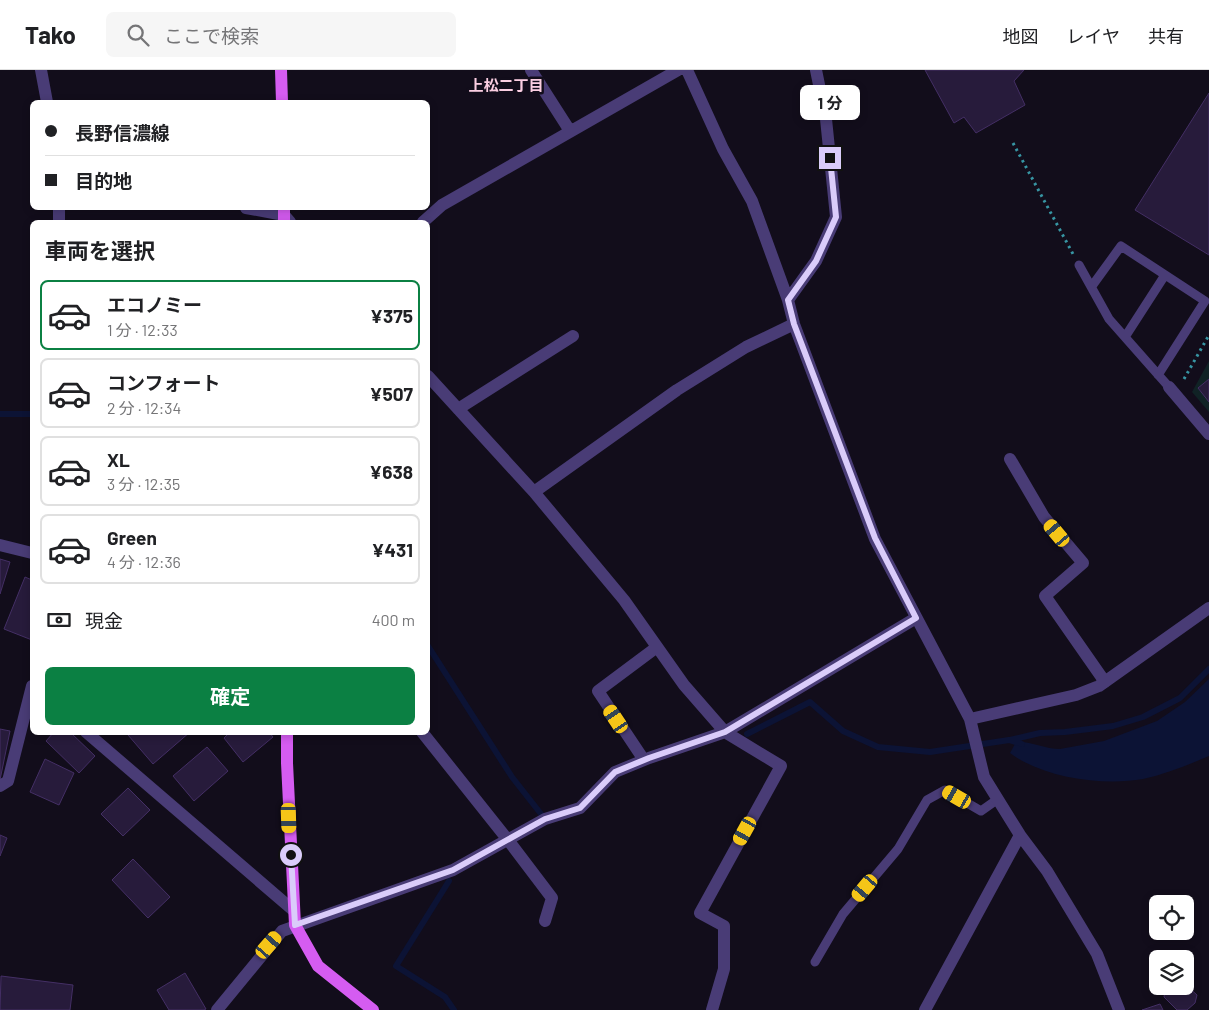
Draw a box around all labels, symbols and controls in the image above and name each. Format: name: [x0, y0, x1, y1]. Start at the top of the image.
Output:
search box: [106, 12, 456, 57]
text: Tako: [25, 20, 76, 49]
icon: search: [124, 21, 152, 49]
text: ここで検索: [164, 24, 259, 47]
text: 地図: [1003, 25, 1039, 47]
text: レイヤ: [1067, 25, 1120, 47]
text: 共有: [1148, 25, 1184, 47]
district label: 上松二丁目: [468, 76, 544, 94]
callout: 1 分: [800, 86, 860, 121]
text: 1 分: [818, 93, 842, 112]
text: 長野信濃線: [75, 121, 170, 144]
route end: [819, 147, 841, 169]
text: 目的地: [75, 169, 132, 192]
text: 車両を選択: [45, 237, 155, 263]
icon: car: [47, 293, 92, 338]
text: エコノミー: [107, 293, 202, 316]
text: ¥375: [370, 304, 413, 327]
text: 1 分 · 12:33: [107, 320, 178, 339]
icon: car: [47, 371, 92, 416]
text: コンフォート: [107, 371, 220, 394]
text: ¥507: [369, 382, 413, 405]
text: 2 分 · 12:34: [107, 398, 181, 417]
text: XL: [107, 448, 130, 471]
icon: car: [47, 449, 92, 494]
text: ¥638: [369, 460, 413, 483]
text: 3 分 · 12:35: [107, 474, 180, 493]
car: [1041, 517, 1072, 549]
text: Green: [107, 526, 157, 549]
icon: car: [47, 527, 92, 572]
text: ¥431: [372, 538, 413, 561]
text: 4 分 · 12:36: [107, 552, 181, 571]
icon: cash: [45, 606, 73, 634]
text: 現金: [85, 609, 123, 632]
text: 400 m: [372, 610, 415, 629]
button: 確定: [45, 667, 415, 725]
car: [601, 702, 630, 736]
car: [940, 783, 973, 811]
car: [280, 803, 297, 833]
car: [731, 814, 758, 848]
route start: [280, 844, 302, 866]
car: [849, 872, 880, 904]
map controls: [1149, 895, 1194, 995]
button: locate: [1149, 895, 1194, 940]
car: [253, 929, 284, 961]
button: layers: [1149, 950, 1194, 995]

